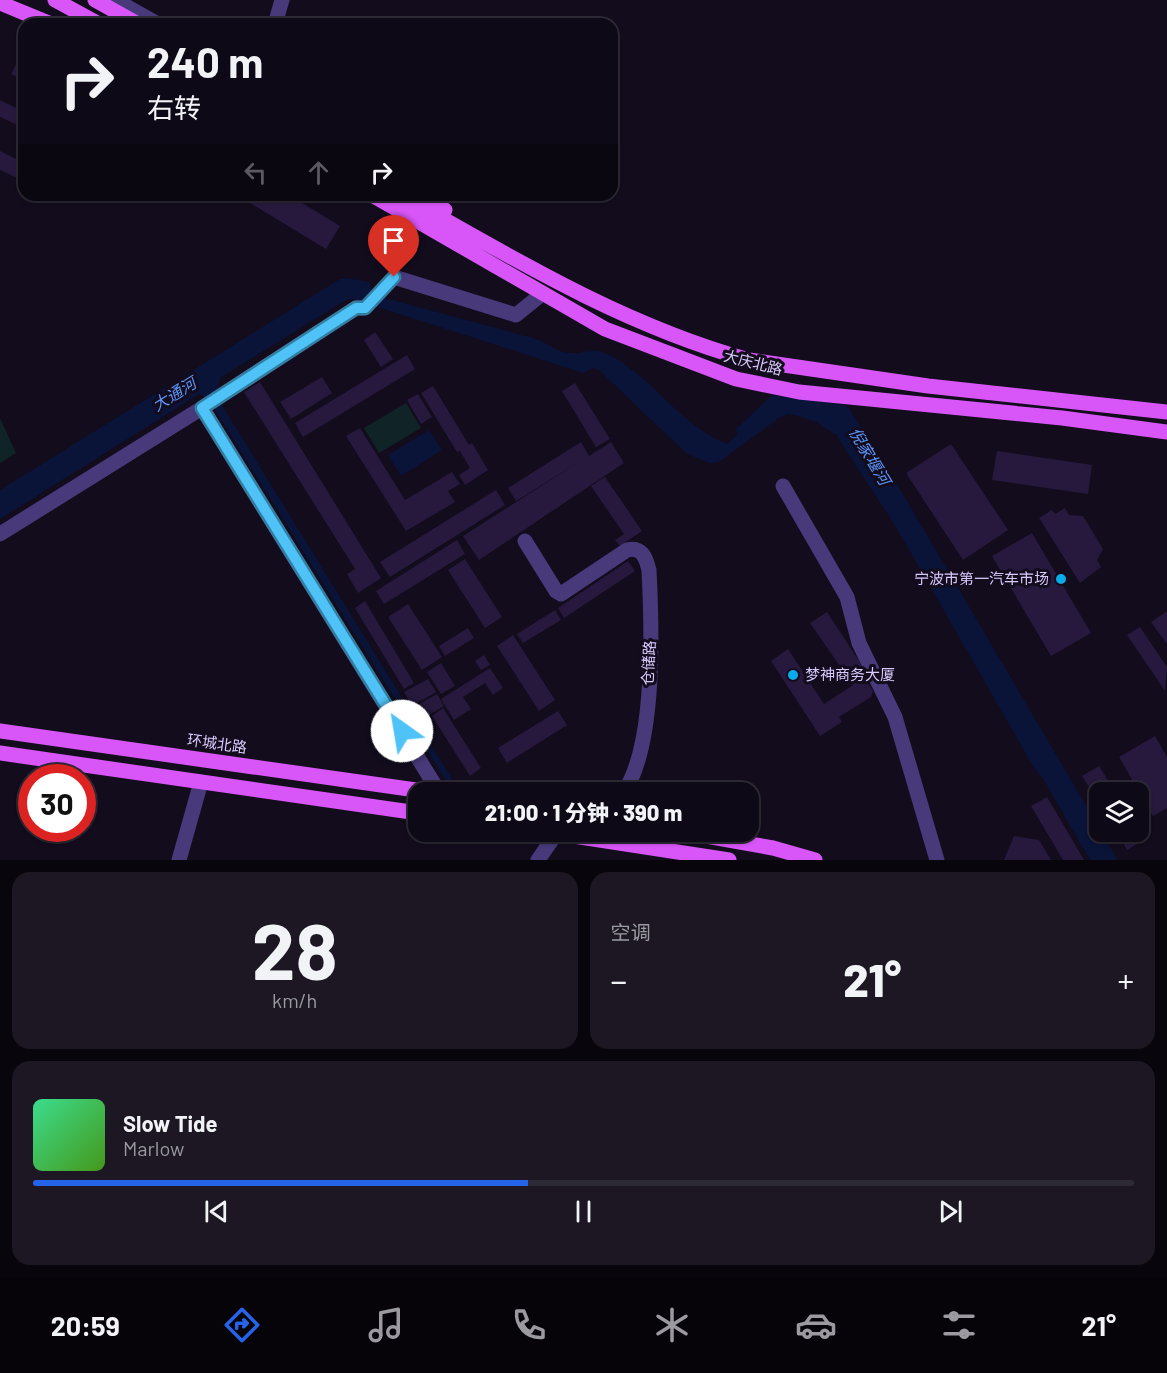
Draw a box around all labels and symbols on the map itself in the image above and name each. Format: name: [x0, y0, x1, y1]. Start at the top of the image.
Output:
pin: [368, 215, 419, 277]
street label: 大庆北路: [722, 346, 785, 378]
water label: 大通河: [148, 371, 202, 414]
water label: 倪家堰河: [846, 423, 897, 491]
place label: 宁波市第一汽车市场: [914, 569, 1049, 587]
marker: 宁波市第一汽车市场: [1054, 572, 1068, 586]
street label: 仓储路: [638, 640, 658, 686]
place label: 梦神商务大厦: [805, 665, 895, 683]
marker: 梦神商务大厦: [786, 668, 800, 682]
position arrow: [370, 699, 434, 763]
street label: 环城北路: [186, 730, 248, 756]
speed limit sign: 30: [18, 764, 96, 842]

